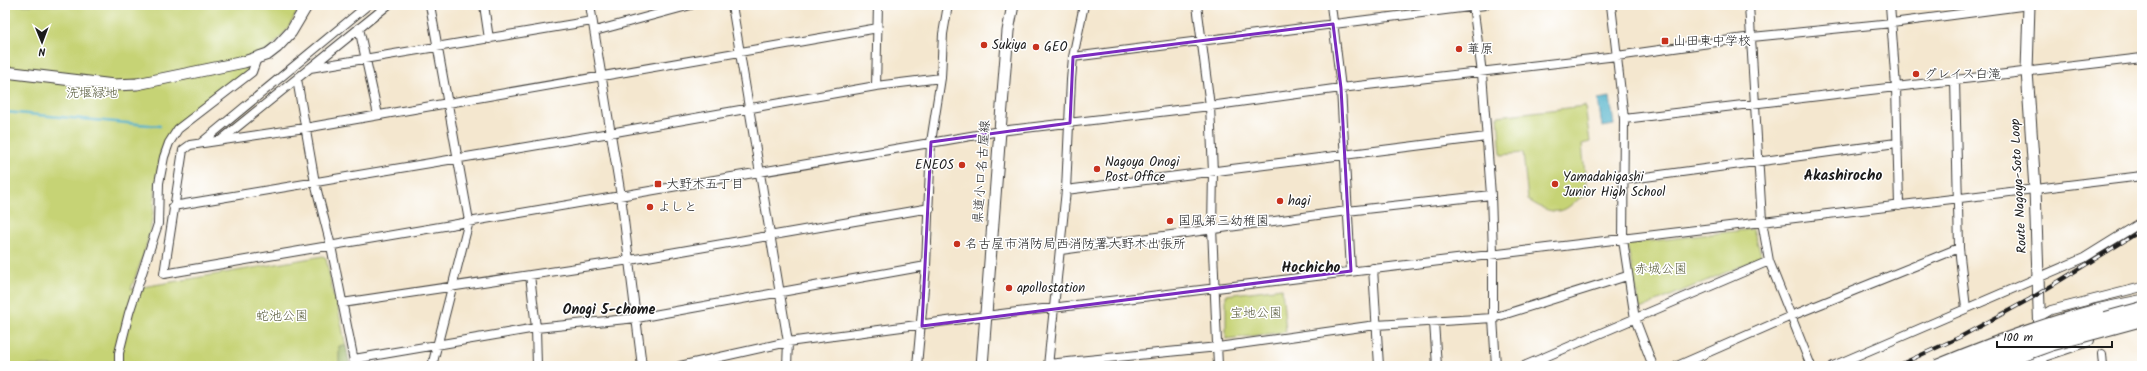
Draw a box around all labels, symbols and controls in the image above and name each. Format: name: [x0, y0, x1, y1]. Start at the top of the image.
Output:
north arrow: [22, 22, 62, 62]
place label: 山田東中学校: [1673, 31, 1751, 52]
place label: Sukiya: [992, 35, 1027, 56]
marker: 山田東中学校: [1660, 36, 1670, 46]
place label: GEO: [1044, 37, 1068, 58]
place label: 華原: [1467, 39, 1493, 60]
marker: Sukiya: [979, 40, 989, 50]
text: N: [38, 42, 46, 60]
marker: GEO: [1031, 42, 1041, 52]
marker: 華原: [1454, 44, 1464, 54]
place label: グレイス白滝: [1924, 64, 2001, 85]
marker: グレイス白滝: [1911, 69, 1921, 79]
park label: 洗堰緑地: [66, 83, 118, 104]
street label: Route Nagoya-Soto Loop: [2005, 117, 2033, 254]
street label: 県道小口名古屋線: [968, 118, 996, 225]
place label: Nagoya Onogi Post Office: [1105, 152, 1180, 188]
place label: ENEOS: [915, 155, 954, 176]
marker: ENEOS: [957, 160, 967, 170]
marker: Nagoya Onogi Post Office: [1092, 164, 1102, 174]
district label: Akashirocho: [1804, 164, 1883, 188]
place label: Yamadahigashi Junior High School: [1563, 167, 1666, 203]
place label: 大野木五丁目: [666, 174, 744, 195]
marker: 大野木五丁目: [653, 179, 663, 189]
marker: Yamadahigashi Junior High School: [1550, 179, 1560, 189]
place label: hagi: [1288, 191, 1311, 212]
marker: hagi: [1275, 196, 1285, 206]
place label: よしと: [658, 197, 697, 218]
marker: よしと: [645, 202, 655, 212]
place label: 国風第三幼稚園: [1178, 211, 1269, 232]
marker: 国風第三幼稚園: [1165, 216, 1175, 226]
place label: 名古屋市消防局西消防署大野木出張所: [965, 234, 1186, 255]
marker: 名古屋市消防局西消防署大野木出張所: [952, 239, 962, 249]
district label: Hochicho: [1282, 256, 1341, 280]
park label: 赤城公園: [1635, 259, 1687, 280]
place label: apollostation: [1017, 278, 1085, 299]
marker: apollostation: [1004, 283, 1014, 293]
district label: Onogi 5-chome: [563, 299, 655, 321]
park label: 宝地公園: [1230, 303, 1282, 324]
park label: 蛇池公園: [256, 306, 308, 327]
scale bar: [1997, 323, 2112, 349]
text: 100 m: [2003, 328, 2034, 347]

